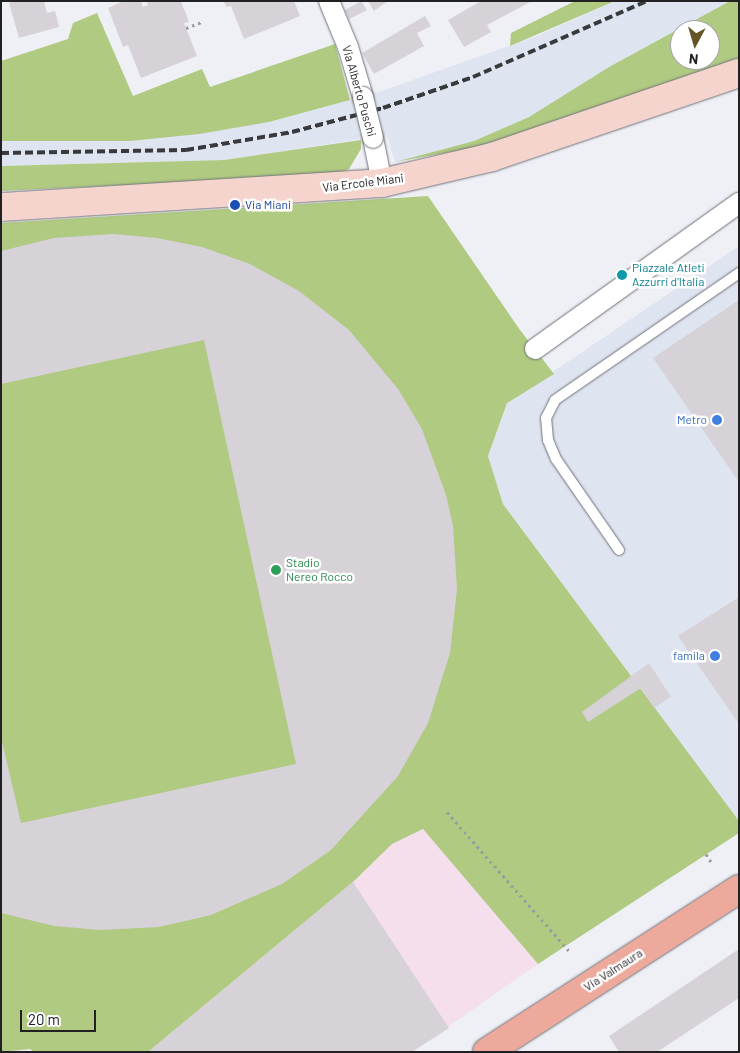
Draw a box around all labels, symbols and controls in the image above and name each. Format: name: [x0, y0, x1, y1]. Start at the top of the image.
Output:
north arrow: [670, 20, 720, 70]
street label: Via Alberto Puschi: [339, 44, 379, 138]
text: N: [688, 50, 699, 68]
street label: Via Ercole Miani: [322, 171, 404, 195]
place label: Via Miani: [245, 198, 291, 212]
marker: Via Miani: [229, 199, 241, 211]
place label: Piazzale Atleti Azzurri d'Italia: [632, 261, 705, 289]
marker: Piazzale Atleti Azzurri d'Italia: [616, 269, 628, 281]
place label: Metro: [677, 413, 707, 427]
marker: Metro: [711, 414, 723, 426]
place label: Stadio Nereo Rocco: [286, 556, 353, 584]
marker: Stadio Nereo Rocco: [270, 564, 282, 576]
place label: famila: [673, 649, 705, 663]
marker: famila: [709, 650, 721, 662]
street label: Via Valmaura: [581, 946, 645, 994]
scale bar: [22, 1000, 99, 1032]
text: 20 m: [28, 1010, 60, 1028]

